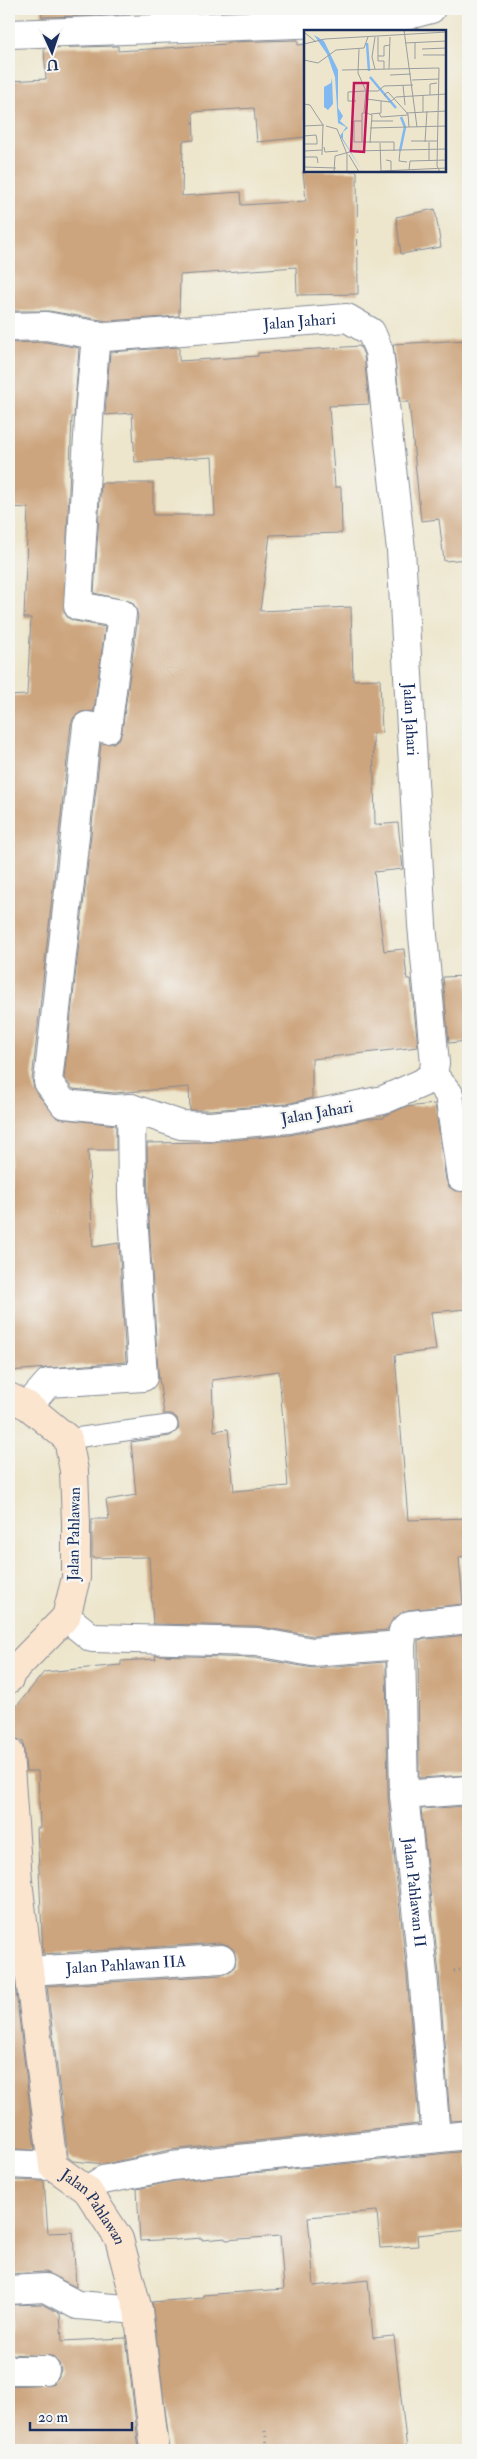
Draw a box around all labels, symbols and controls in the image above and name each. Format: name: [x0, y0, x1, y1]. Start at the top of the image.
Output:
north arrow: [28, 28, 78, 78]
inset map: [304, 30, 447, 172]
text: U: [46, 56, 59, 73]
street label: Jalan Jahari: [261, 309, 337, 336]
street label: Jalan Jahari: [397, 681, 423, 756]
street label: Jalan Jahari: [278, 1097, 355, 1130]
street label: Jalan Pahlawan: [63, 1487, 86, 1582]
street label: Jalan Pahlawan II: [397, 1835, 430, 1948]
street label: Jalan Pahlawan IIA: [64, 1951, 187, 1980]
street label: Jalan Pahlawan: [55, 2164, 130, 2247]
scale bar: [30, 2399, 132, 2431]
text: 20 m: [38, 2408, 68, 2427]

